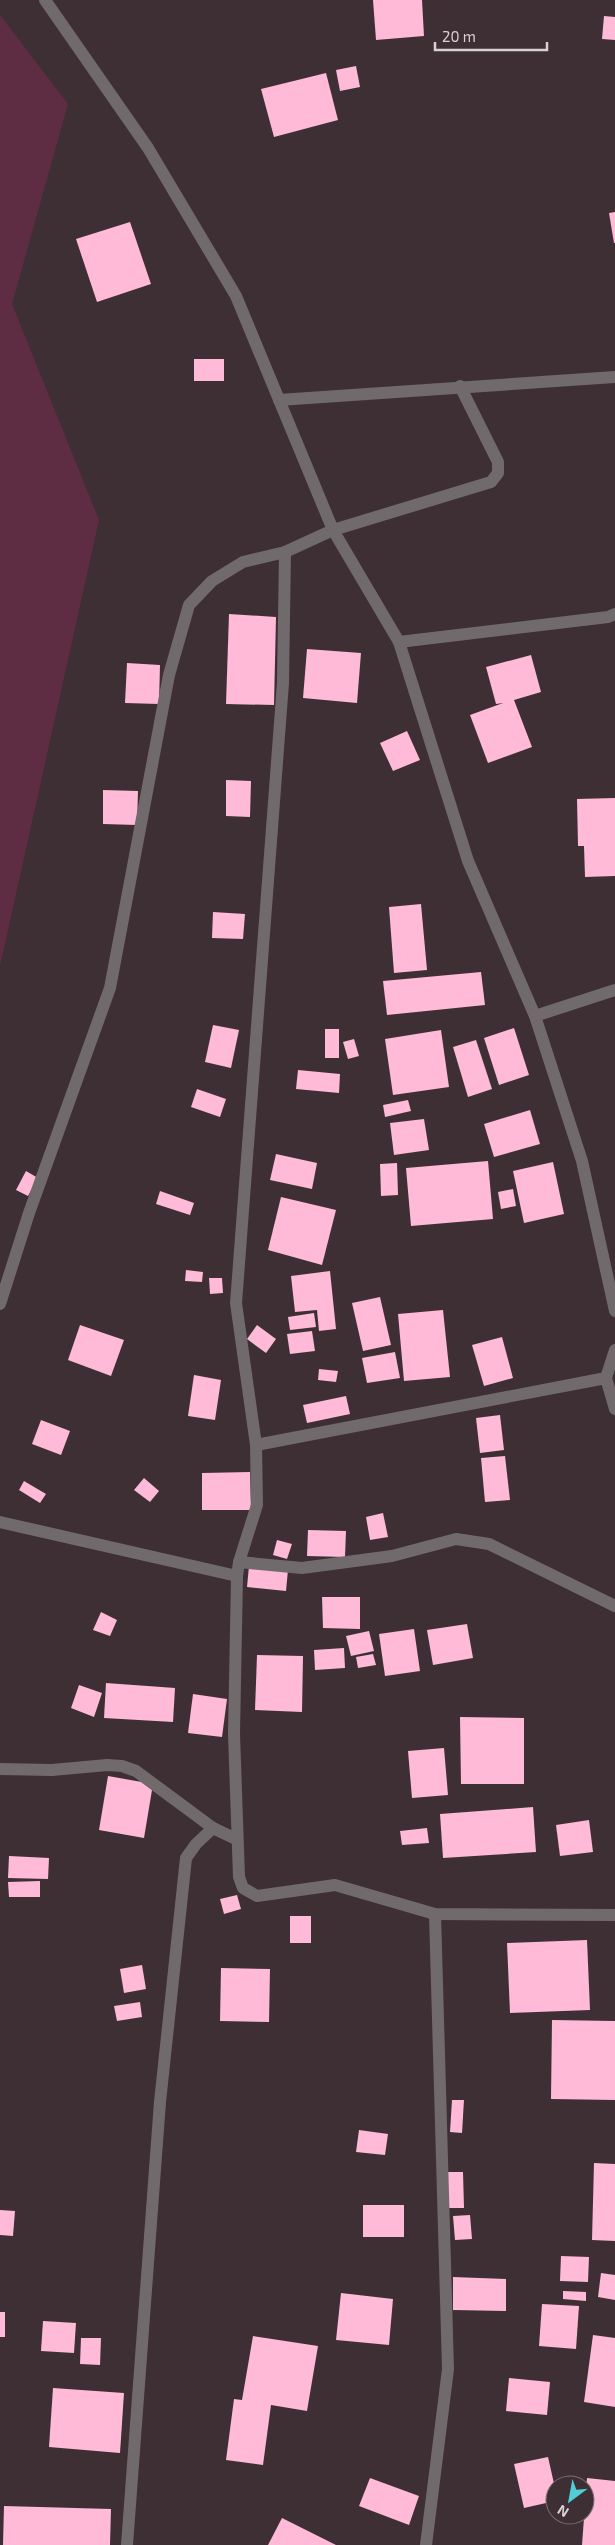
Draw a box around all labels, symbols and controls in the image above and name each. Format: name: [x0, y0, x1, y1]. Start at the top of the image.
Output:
scale bar: [435, 20, 548, 52]
text: 20 m: [442, 27, 476, 45]
north arrow: [545, 2475, 595, 2525]
text: N: [554, 2502, 572, 2521]

